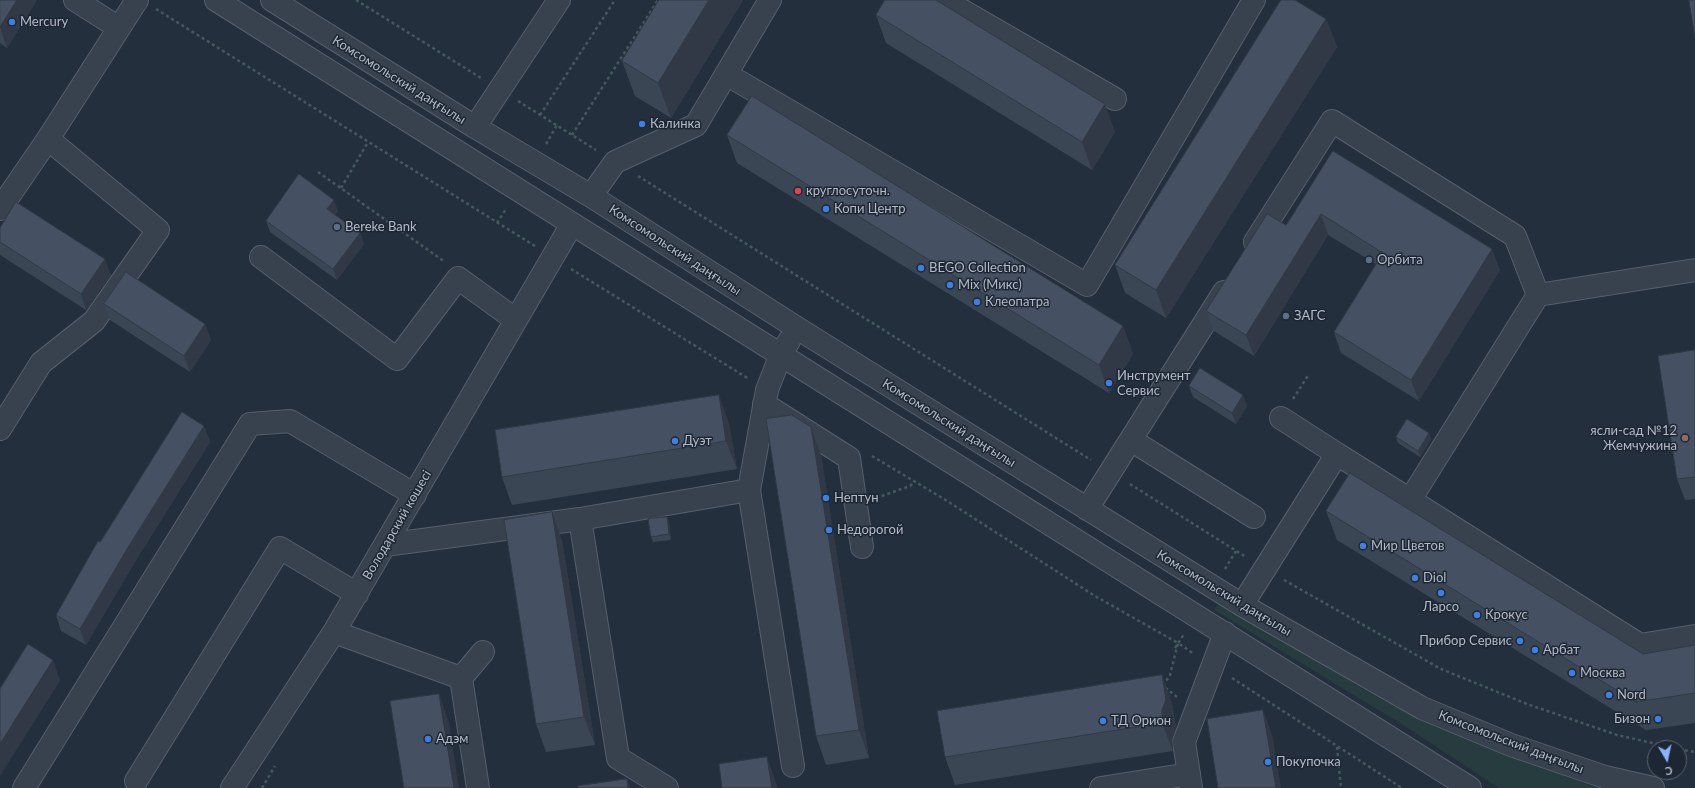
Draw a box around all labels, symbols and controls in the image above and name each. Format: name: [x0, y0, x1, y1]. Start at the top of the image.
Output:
place label: Mercury: [20, 14, 68, 30]
marker: Mercury: [7, 17, 17, 27]
street label: Комсомольский даңғылы: [329, 33, 469, 127]
place label: Калинка: [650, 116, 701, 132]
marker: Калинка: [637, 119, 647, 129]
place label: круглосуточн.: [806, 183, 890, 199]
marker: круглосуточн.: [793, 186, 803, 196]
street label: Комсомольский даңғылы: [606, 201, 744, 299]
place label: Копи Центр: [834, 201, 905, 217]
marker: Копи Центр: [821, 204, 831, 214]
place label: Bereke Bank: [345, 219, 417, 235]
marker: Bereke Bank: [332, 222, 342, 232]
place label: Орбита: [1377, 252, 1423, 268]
marker: Орбита: [1364, 255, 1374, 265]
place label: BEGO Collection: [929, 260, 1026, 276]
marker: BEGO Collection: [916, 263, 926, 273]
place label: Mix (Микс): [958, 277, 1022, 293]
marker: Mix (Микс): [945, 280, 955, 290]
place label: Клеопатра: [985, 294, 1049, 310]
marker: Клеопатра: [972, 297, 982, 307]
place label: ЗАГС: [1294, 308, 1325, 324]
marker: ЗАГС: [1281, 311, 1291, 321]
place label: Инструмент Сервис: [1117, 368, 1191, 399]
street label: Комсомольский даңғылы: [879, 376, 1019, 470]
marker: Инструмент Сервис: [1104, 378, 1114, 388]
place label: ясли-сад №12 Жемчужина: [1590, 423, 1677, 454]
place label: Дуэт: [683, 433, 712, 449]
marker: ясли-сад №12 Жемчужина: [1680, 433, 1690, 443]
marker: Дуэт: [670, 436, 680, 446]
street label: Володарский көшесі: [359, 467, 435, 583]
place label: Нептун: [834, 490, 878, 506]
marker: Нептун: [821, 493, 831, 503]
place label: Недорогой: [837, 522, 903, 538]
marker: Недорогой: [824, 525, 834, 535]
place label: Мир Цветов: [1371, 538, 1444, 554]
marker: Мир Цветов: [1358, 541, 1368, 551]
street label: Комсомольский даңғылы: [1154, 547, 1294, 639]
place label: Diol: [1423, 570, 1446, 586]
marker: Diol: [1410, 573, 1420, 583]
marker: Ларсо: [1436, 588, 1446, 598]
place label: Ларсо: [1423, 599, 1459, 615]
place label: Крокус: [1485, 607, 1528, 623]
marker: Крокус: [1472, 610, 1482, 620]
place label: Прибор Cервис: [1419, 633, 1512, 649]
marker: Прибор Cервис: [1515, 636, 1525, 646]
place label: Арбат: [1543, 642, 1580, 658]
marker: Арбат: [1530, 645, 1540, 655]
place label: Москва: [1580, 665, 1625, 681]
marker: Москва: [1567, 668, 1577, 678]
place label: Nord: [1617, 687, 1646, 703]
marker: Nord: [1604, 690, 1614, 700]
street label: Комсомольский даңғылы: [1436, 707, 1586, 777]
place label: Бизон: [1614, 711, 1650, 727]
place label: ТД Орион: [1111, 713, 1171, 729]
marker: Бизон: [1653, 714, 1663, 724]
marker: ТД Орион: [1098, 716, 1108, 726]
place label: Адэм: [436, 731, 468, 747]
marker: Адэм: [423, 734, 433, 744]
north arrow: [1647, 740, 1687, 780]
place label: Покупочка: [1276, 754, 1341, 770]
marker: Покупочка: [1263, 757, 1273, 767]
text: С: [1664, 764, 1673, 778]

